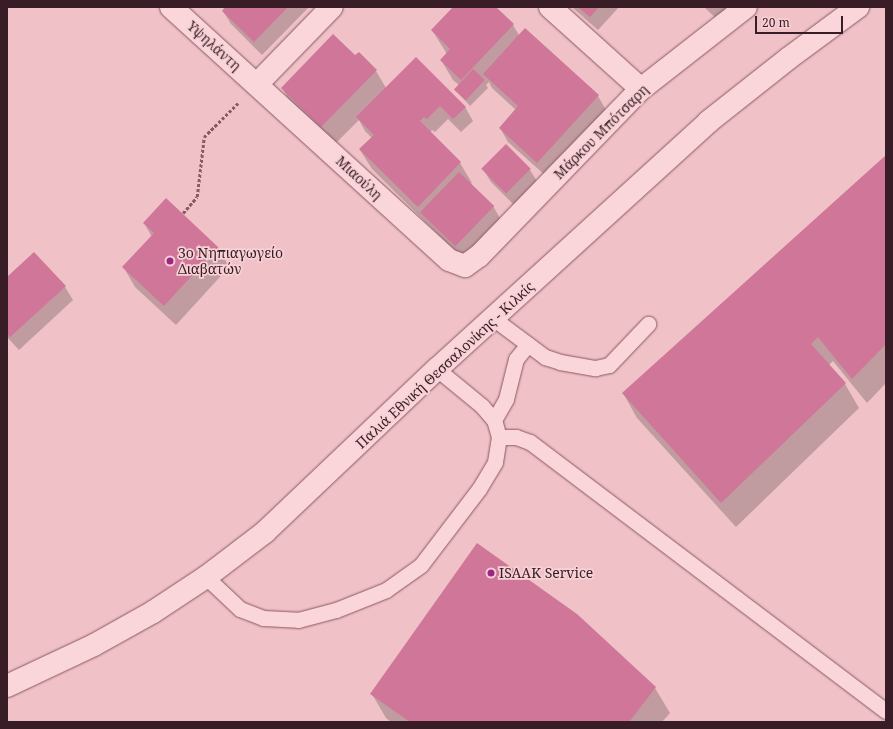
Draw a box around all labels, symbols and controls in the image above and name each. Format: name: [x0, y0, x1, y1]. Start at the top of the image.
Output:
scale bar: [757, 8, 845, 34]
text: 20 m: [762, 14, 790, 31]
street label: Υψηλάντη: [184, 18, 244, 74]
street label: Μάρκου Μπότσαρη: [550, 81, 652, 183]
street label: Μιαούλη: [332, 152, 386, 204]
place label: 3ο Νηπιαγωγείο Διαβατών: [178, 245, 283, 278]
marker: 3ο Νηπιαγωγείο Διαβατών: [165, 256, 175, 266]
street label: Παλιά Εθνική Θεσσαλονίκης - Κιλκίς: [352, 278, 538, 452]
place label: ISAAK Service: [499, 565, 593, 581]
marker: ISAAK Service: [486, 568, 496, 578]

